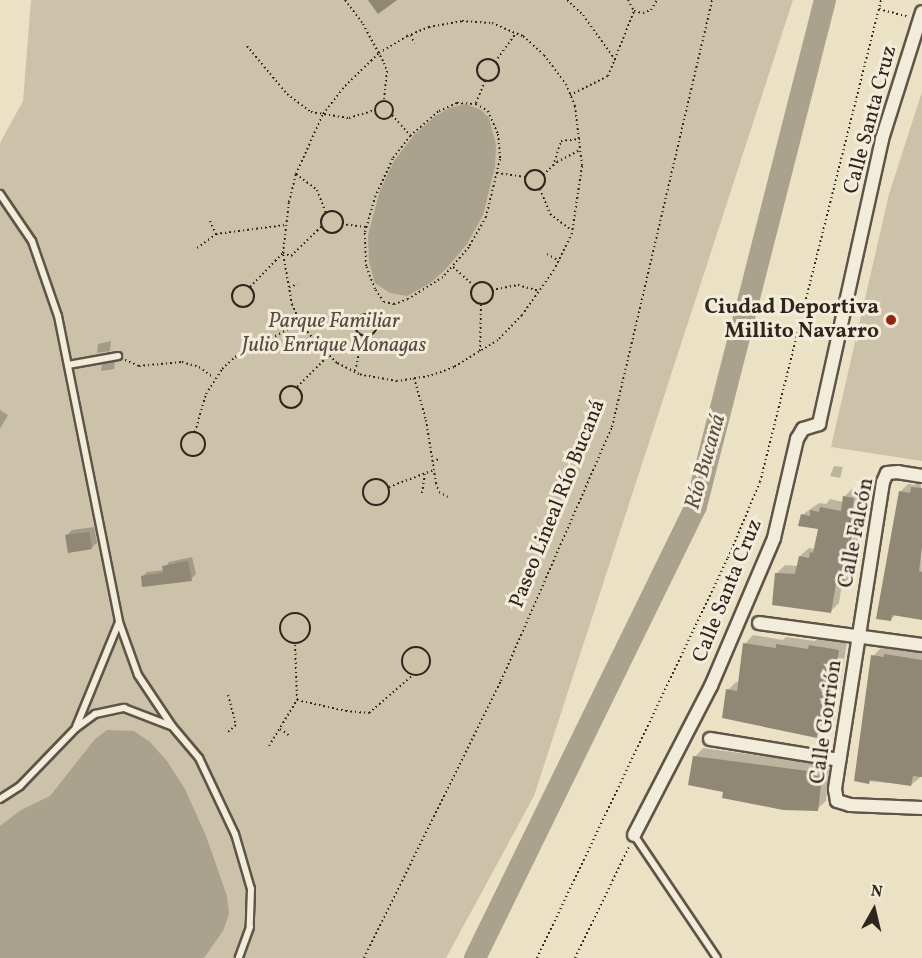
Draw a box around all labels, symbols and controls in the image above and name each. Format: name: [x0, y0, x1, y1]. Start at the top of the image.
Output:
street label: Calle Santa Cruz: [839, 43, 903, 197]
place label: Ciudad Deportiva Millito Navarro: [704, 295, 879, 345]
park label: Parque Familiar Julio Enrique Monagas: [242, 309, 426, 359]
marker: Ciudad Deportiva Millito Navarro: [884, 313, 898, 327]
street label: Paseo Lineal Río Bucaná: [505, 396, 611, 612]
water label: Río Bucaná: [680, 411, 732, 513]
street label: Calle Falcón: [834, 476, 880, 590]
street label: Calle Santa Cruz: [688, 516, 768, 666]
street label: Calle Gorrión: [806, 658, 848, 786]
north arrow: [844, 880, 904, 940]
text: N: [869, 880, 884, 904]

